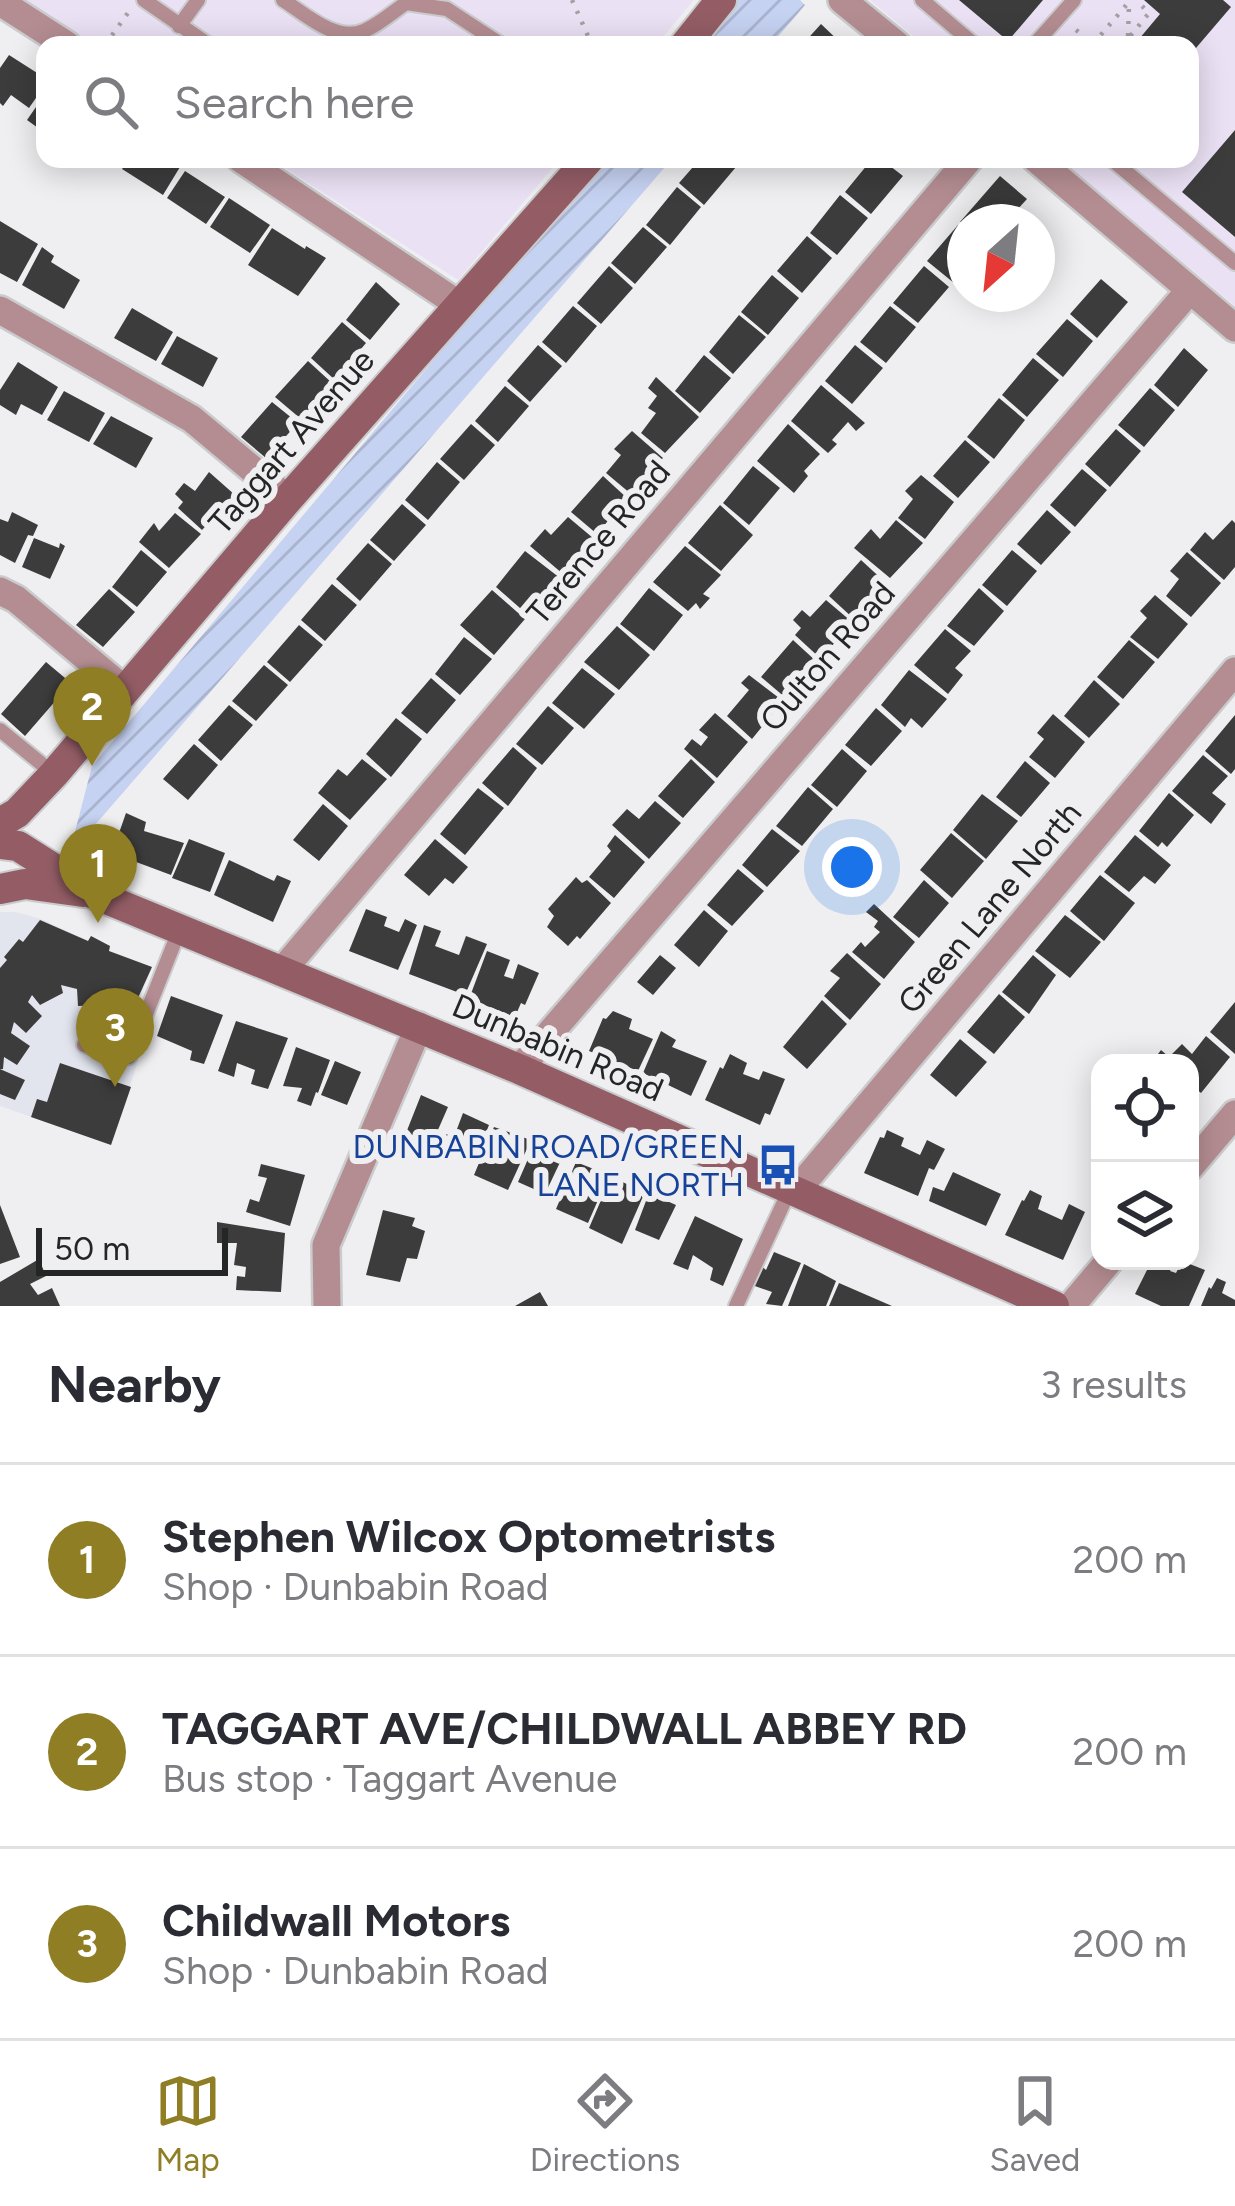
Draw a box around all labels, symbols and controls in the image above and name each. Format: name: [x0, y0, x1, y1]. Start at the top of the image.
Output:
search box: [36, 36, 1199, 168]
icon: search: [78, 69, 144, 135]
text: Search here: [174, 75, 414, 129]
north arrow: [947, 204, 1055, 312]
street label: Taggart Avenue: [201, 341, 382, 542]
street label: Terence Road: [519, 453, 678, 632]
street label: Oulton Road: [752, 574, 903, 739]
pin: 2: [53, 667, 131, 766]
street label: Green Lane North: [890, 794, 1089, 1021]
pin: 1: [59, 824, 137, 923]
your location: [822, 837, 882, 897]
street label: Dunbabin Road: [447, 986, 669, 1109]
pin: 3: [76, 988, 154, 1087]
map controls: [1091, 1054, 1199, 1270]
button: locate: [1091, 1054, 1199, 1162]
place label: DUNBABIN ROAD/GREEN LANE NORTH: [353, 1127, 744, 1204]
bus stop icon: DUNBABIN ROAD/GREEN LANE NORTH: [755, 1142, 801, 1188]
button: layers: [1091, 1162, 1199, 1270]
scale bar: [36, 1222, 228, 1275]
text: 50 m: [54, 1229, 130, 1268]
text: Nearby: [48, 1354, 221, 1415]
text: 3 results: [1040, 1361, 1187, 1408]
text: Stephen Wilcox Optometrists: [162, 1509, 775, 1563]
text: 1: [79, 1536, 95, 1583]
text: 200 m: [1072, 1536, 1187, 1583]
text: Shop · Dunbabin Road: [162, 1563, 549, 1610]
text: TAGGART AVE/CHILDWALL ABBEY RD: [162, 1701, 967, 1755]
text: 2: [76, 1728, 98, 1775]
text: 200 m: [1072, 1728, 1187, 1775]
text: Bus stop · Taggart Avenue: [162, 1755, 617, 1802]
text: Childwall Motors: [162, 1893, 510, 1947]
text: 3: [76, 1920, 98, 1967]
text: 200 m: [1072, 1920, 1187, 1967]
text: Shop · Dunbabin Road: [162, 1947, 549, 1994]
tab: Map: [155, 2068, 221, 2179]
tab: Directions: [530, 2068, 680, 2179]
tab: Saved: [989, 2068, 1080, 2179]

